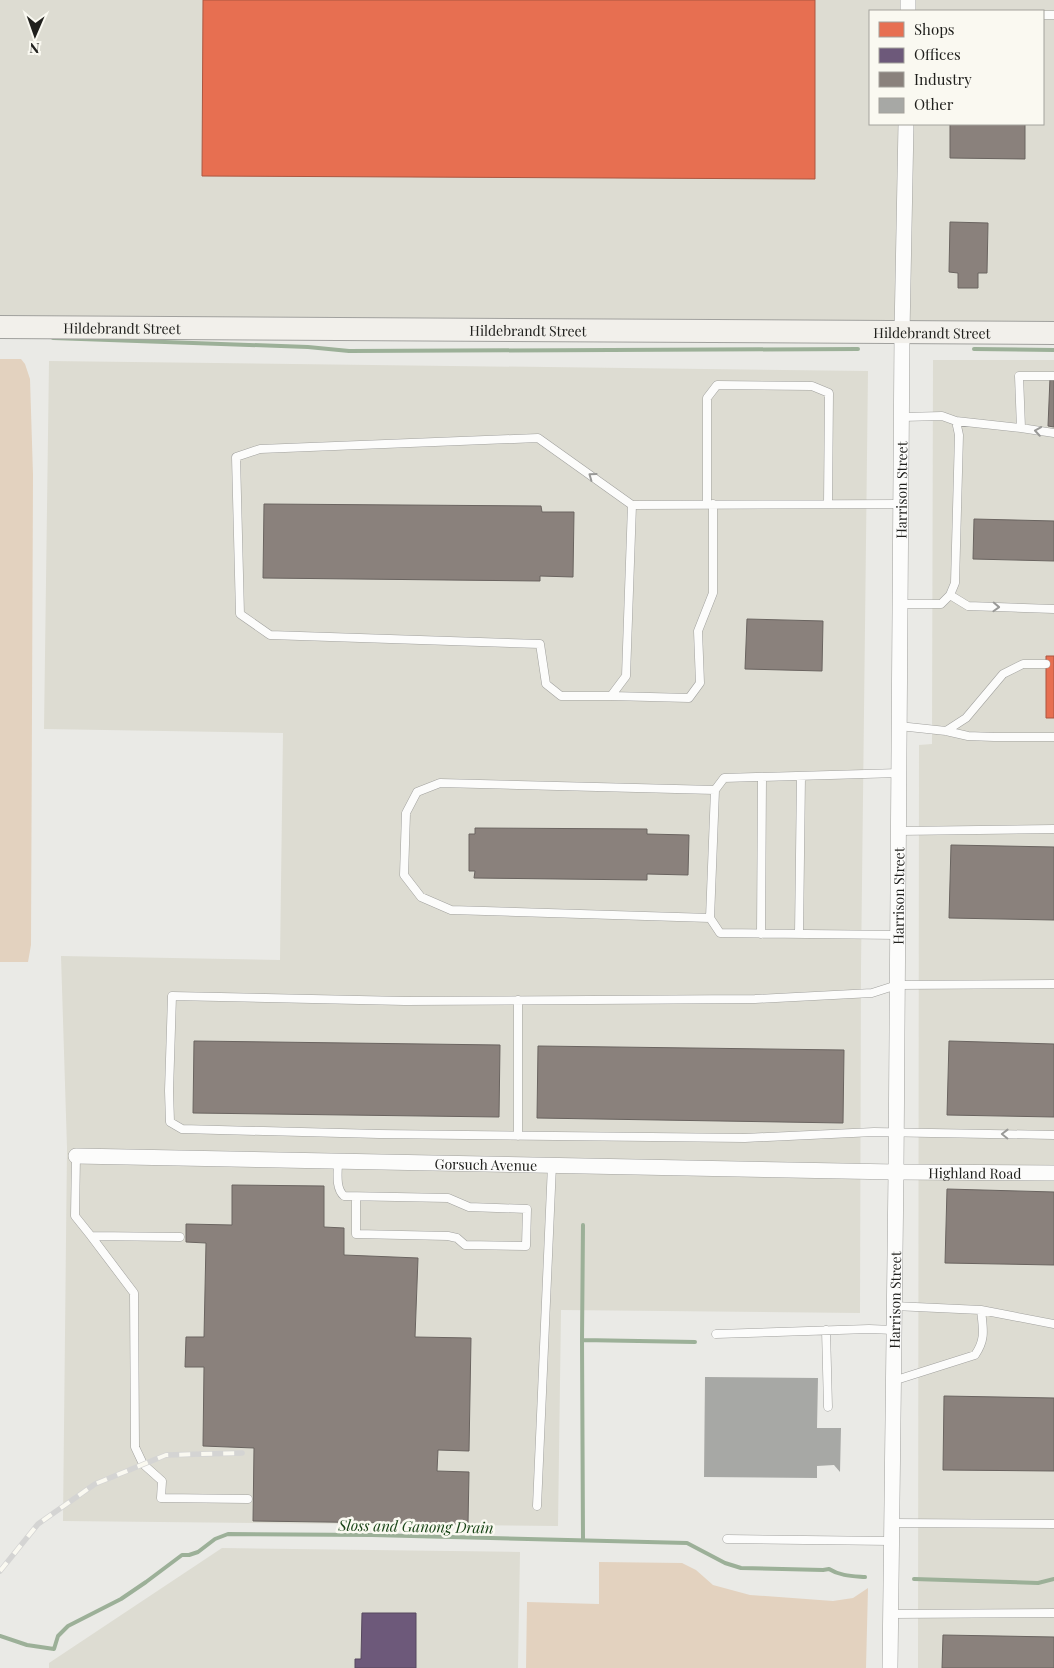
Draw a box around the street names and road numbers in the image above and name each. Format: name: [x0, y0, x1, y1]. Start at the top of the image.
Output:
street label: Hildebrandt Street: [63, 318, 182, 338]
street label: Hildebrandt Street: [469, 320, 588, 340]
street label: Hildebrandt Street: [873, 322, 992, 342]
street label: Harrison Street: [891, 440, 911, 539]
street label: Harrison Street: [888, 846, 908, 945]
street label: Gorsuch Avenue: [435, 1154, 537, 1174]
street label: Highland Road: [928, 1163, 1022, 1182]
street label: Harrison Street: [884, 1250, 905, 1349]

